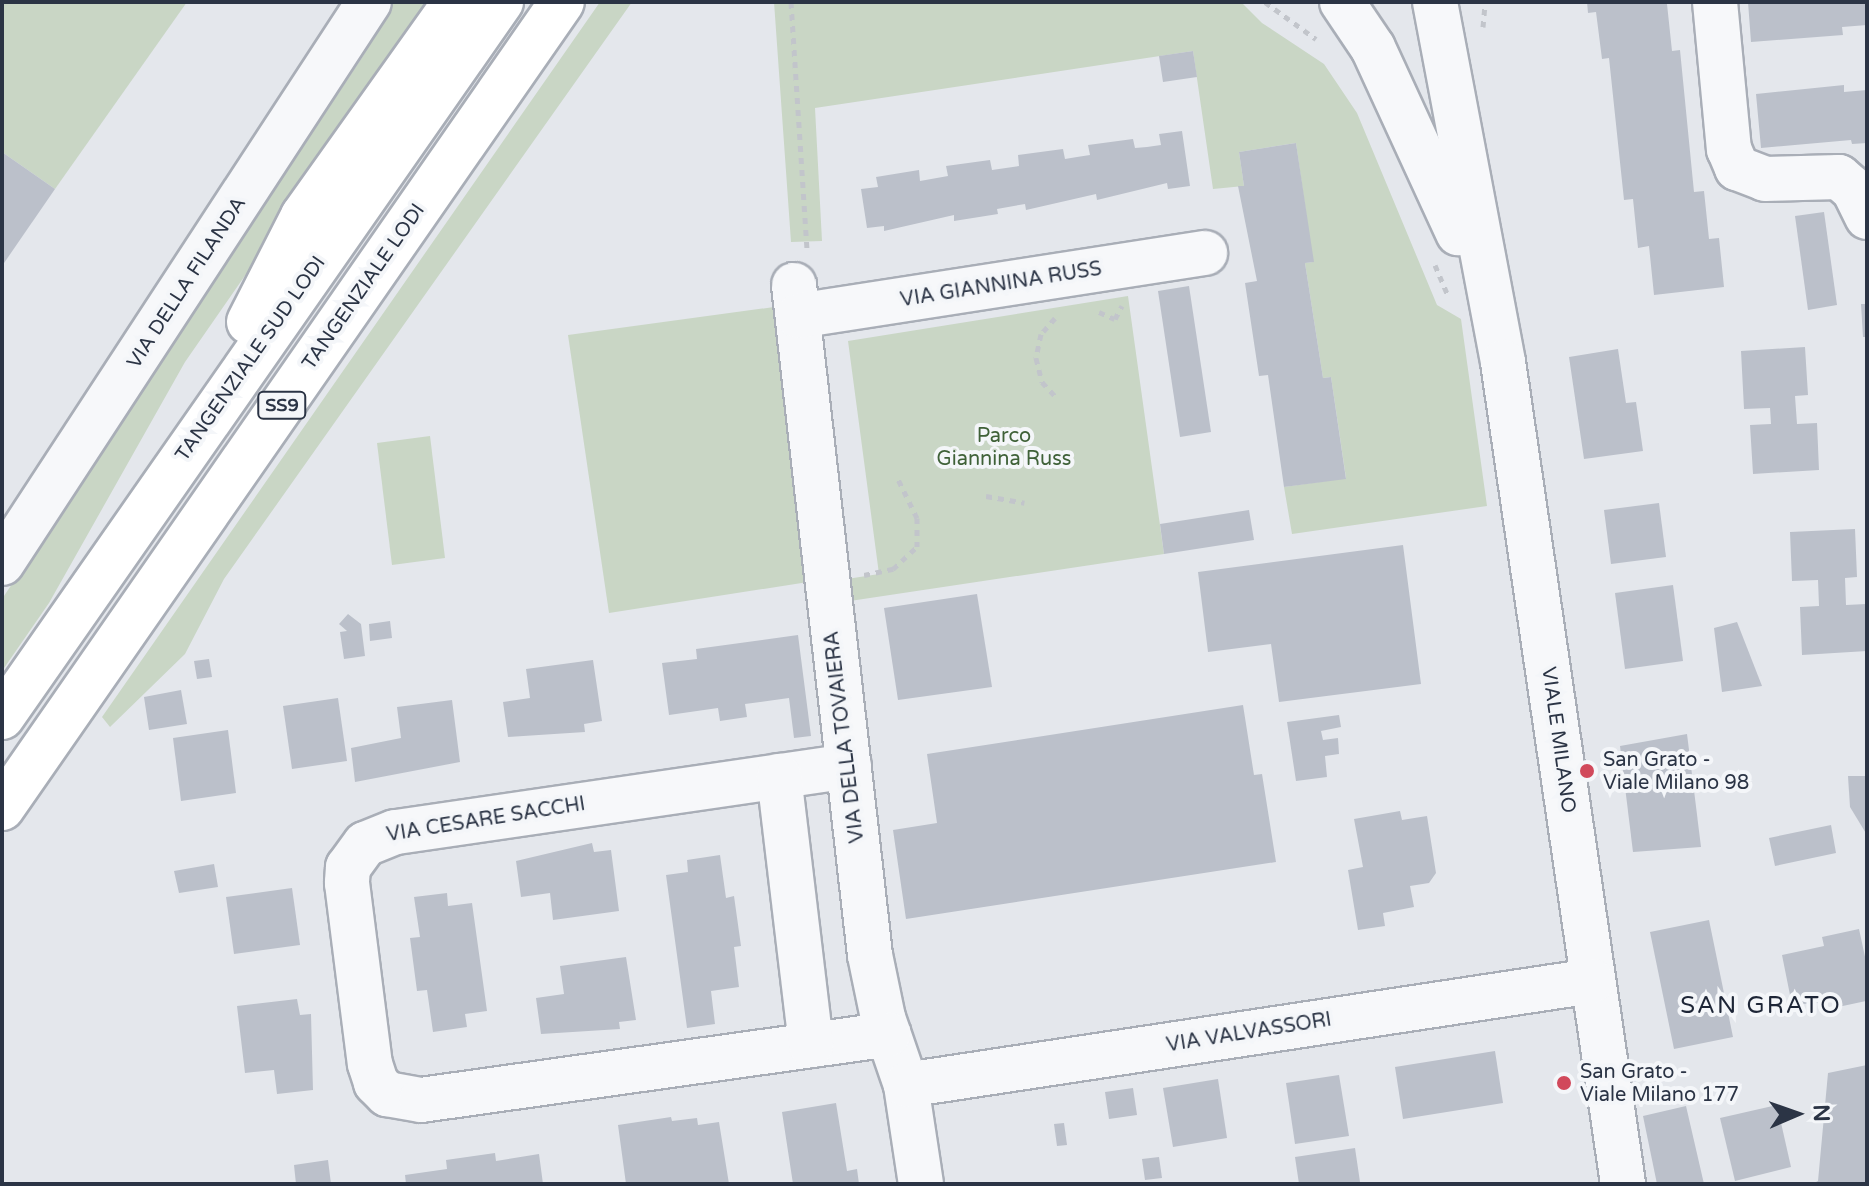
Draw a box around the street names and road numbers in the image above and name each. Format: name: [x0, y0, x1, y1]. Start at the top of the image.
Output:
street label: VIA DELLA FILANDA: [123, 193, 251, 373]
street label: TANGENZIALE LODI: [298, 199, 430, 375]
street label: TANGENZIALE SUD LODI: [171, 252, 331, 466]
street label: VIA GIANNINA RUSS: [899, 257, 1103, 313]
road number: SS9: [256, 391, 308, 419]
street label: VIA DELLA TOVAIERA: [820, 630, 870, 844]
street label: VIALE MILANO: [1536, 665, 1580, 815]
street label: VIA CESARE SACCHI: [385, 792, 587, 848]
street label: VIA VALVASSORI: [1165, 1008, 1333, 1058]

